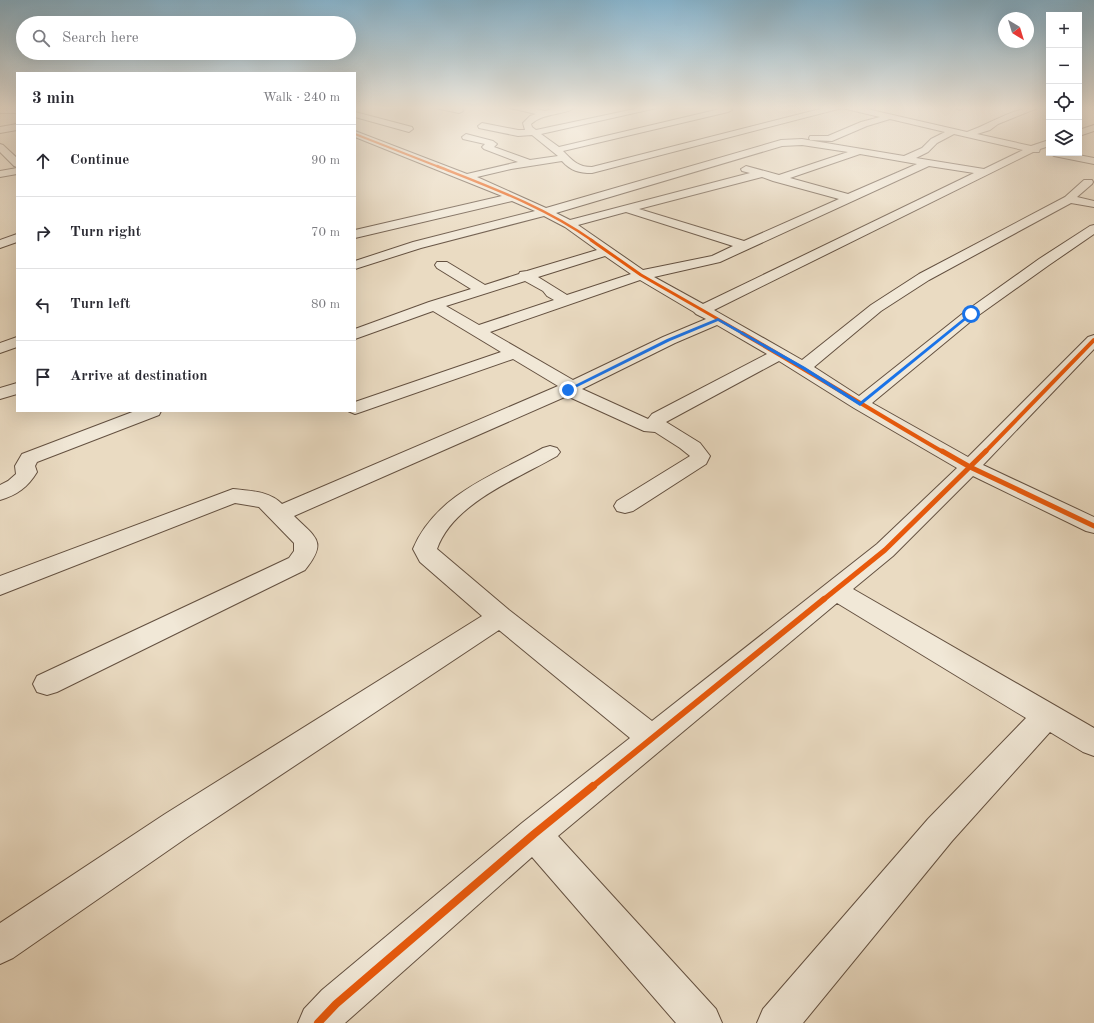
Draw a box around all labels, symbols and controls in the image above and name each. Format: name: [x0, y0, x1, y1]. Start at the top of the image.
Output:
north arrow: [998, 12, 1034, 48]
map controls: [1046, 12, 1082, 156]
button: +: [1046, 12, 1082, 48]
search box: [16, 16, 356, 60]
icon: search: [30, 27, 52, 49]
text: Search here: [62, 31, 139, 46]
button: −: [1046, 48, 1082, 84]
button: locate: [1046, 84, 1082, 120]
text: 3 min: [32, 90, 75, 107]
text: Walk · 240 m: [263, 91, 340, 104]
button: layers: [1046, 120, 1082, 156]
icon: ahead: [32, 150, 54, 172]
text: Continue: [70, 153, 129, 168]
text: 90 m: [311, 154, 340, 167]
icon: right: [32, 222, 54, 244]
text: Turn right: [70, 225, 141, 240]
text: 70 m: [311, 226, 340, 239]
icon: left: [32, 294, 54, 316]
text: Turn left: [70, 297, 130, 312]
text: 80 m: [311, 298, 340, 311]
route start: [962, 305, 980, 323]
icon: arrive: [32, 366, 54, 388]
text: Arrive at destination: [70, 369, 208, 384]
route end: [559, 381, 577, 399]

